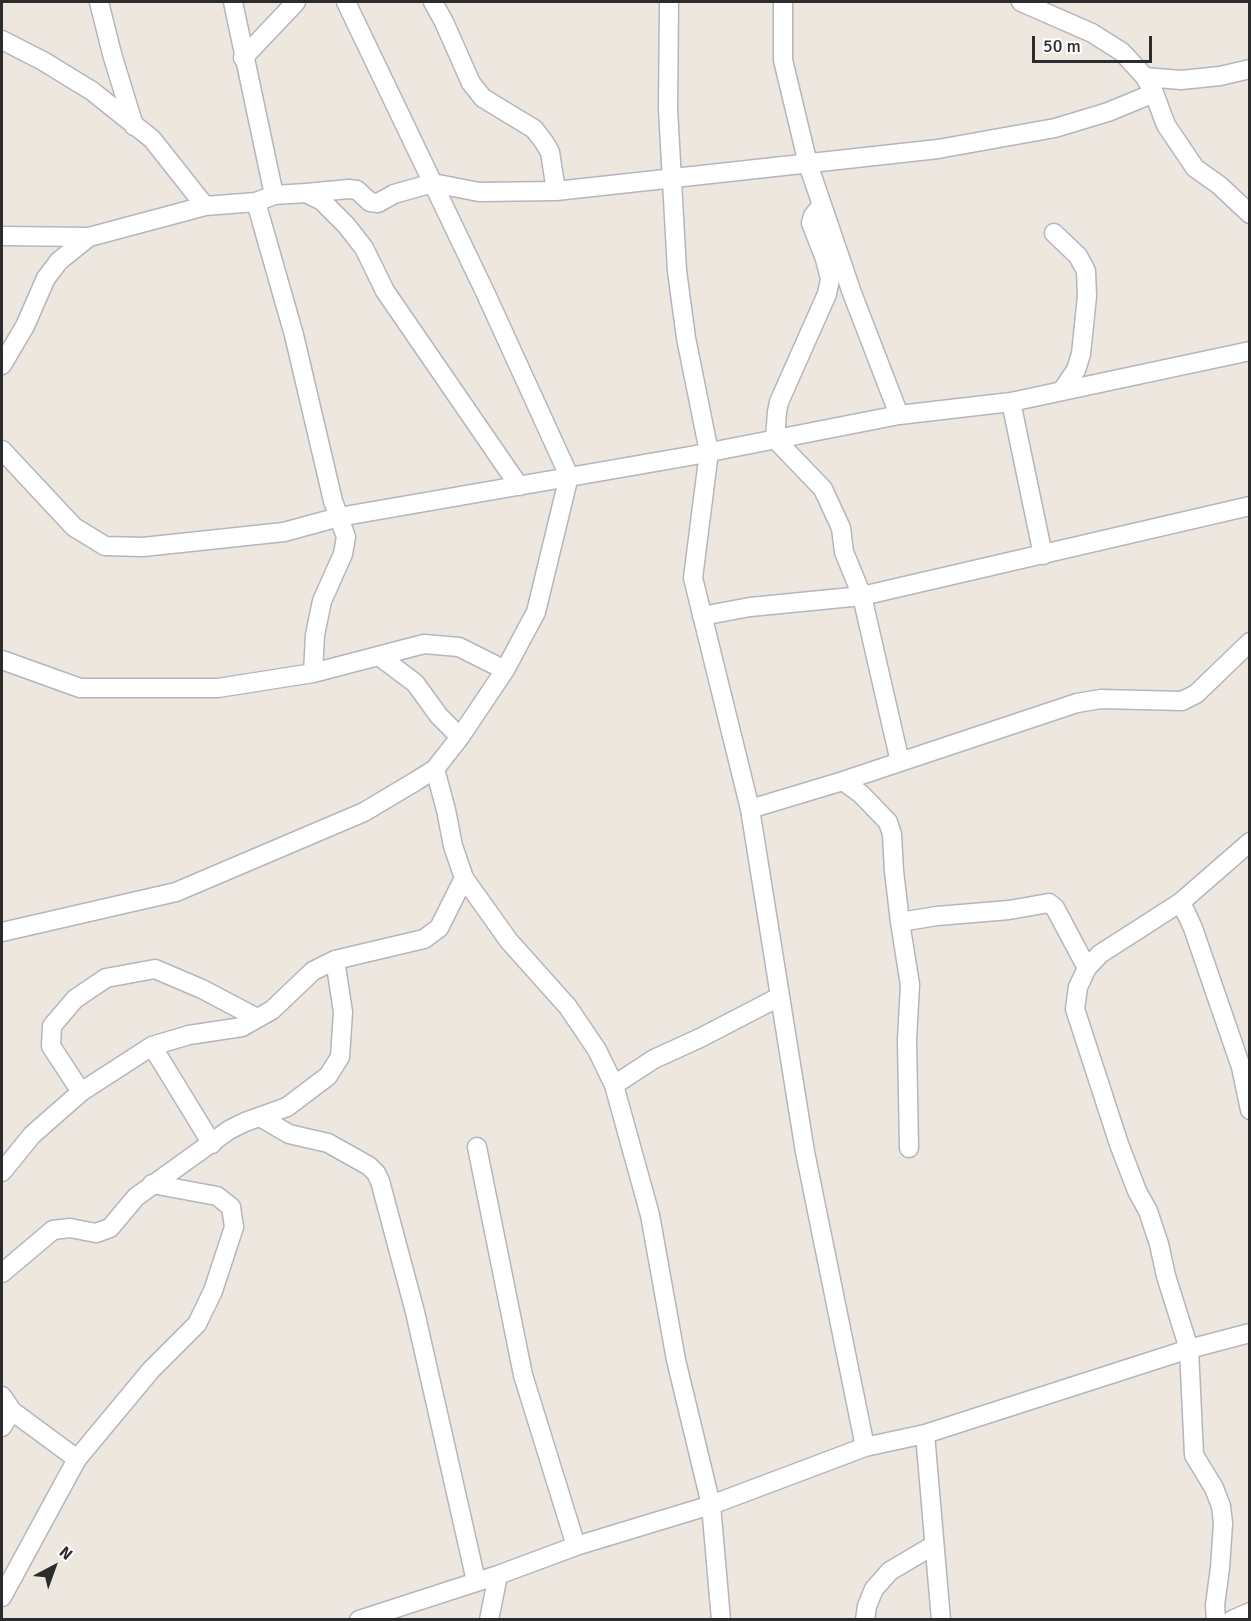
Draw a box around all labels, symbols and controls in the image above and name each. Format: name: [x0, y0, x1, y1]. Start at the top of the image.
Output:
scale bar: [1035, 24, 1155, 62]
text: 50 m: [1043, 35, 1081, 57]
north arrow: [24, 1537, 84, 1597]
text: N: [55, 1542, 77, 1565]

